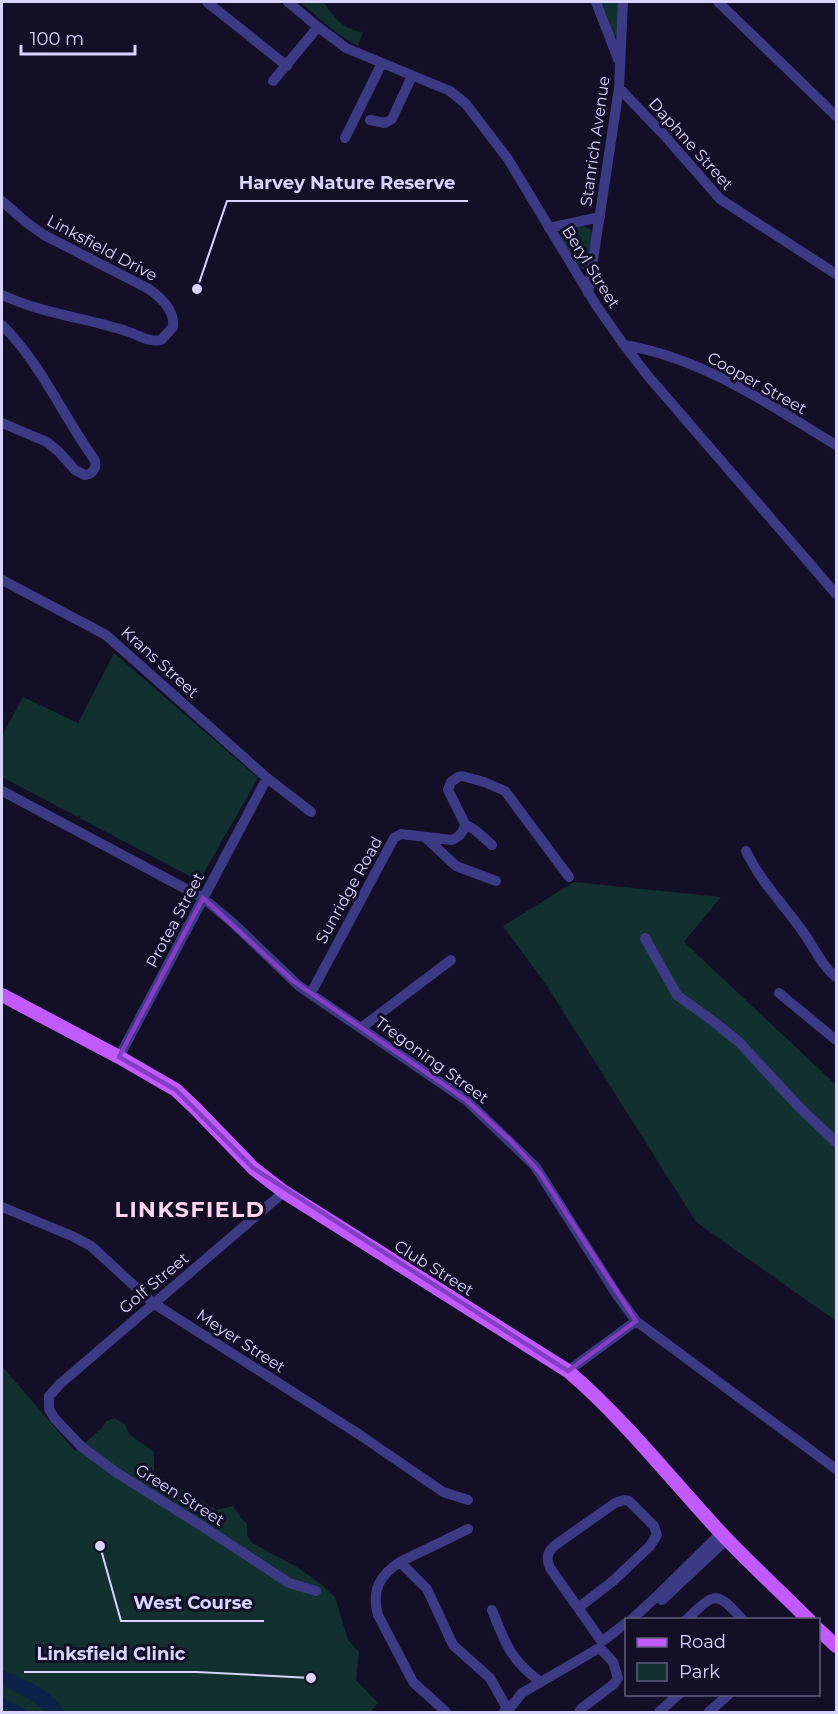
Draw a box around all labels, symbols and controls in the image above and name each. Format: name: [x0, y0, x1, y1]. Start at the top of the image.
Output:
scale bar: [21, 18, 135, 56]
text: 100 m: [30, 28, 84, 50]
street label: Stanrich Avenue: [576, 75, 614, 207]
street label: Daphne Street: [645, 94, 738, 194]
callout: Harvey Nature Reserve: [227, 165, 468, 201]
text: Harvey Nature Reserve: [239, 172, 455, 194]
street label: Linksfield Drive: [44, 211, 160, 285]
street label: Beryl Street: [558, 222, 624, 312]
street label: Cooper Street: [704, 348, 810, 418]
street label: Krans Street: [117, 622, 203, 702]
street label: Sunridge Road: [312, 833, 386, 947]
street label: Protea Street: [142, 869, 208, 971]
street label: Tregoning Street: [372, 1013, 493, 1108]
district label: LINKSFIELD: [115, 1196, 265, 1223]
street label: Club Street: [391, 1236, 478, 1300]
street label: Golf Street: [115, 1248, 193, 1318]
street label: Meyer Street: [193, 1305, 289, 1377]
street label: Green Street: [132, 1460, 228, 1530]
callout: West Course: [121, 1585, 264, 1621]
text: West Course: [133, 1592, 253, 1614]
legend: [625, 1618, 820, 1696]
text: Road: [679, 1631, 726, 1653]
callout: Linksfield Clinic: [24, 1636, 197, 1672]
text: Linksfield Clinic: [37, 1643, 186, 1665]
text: Park: [679, 1661, 720, 1683]

